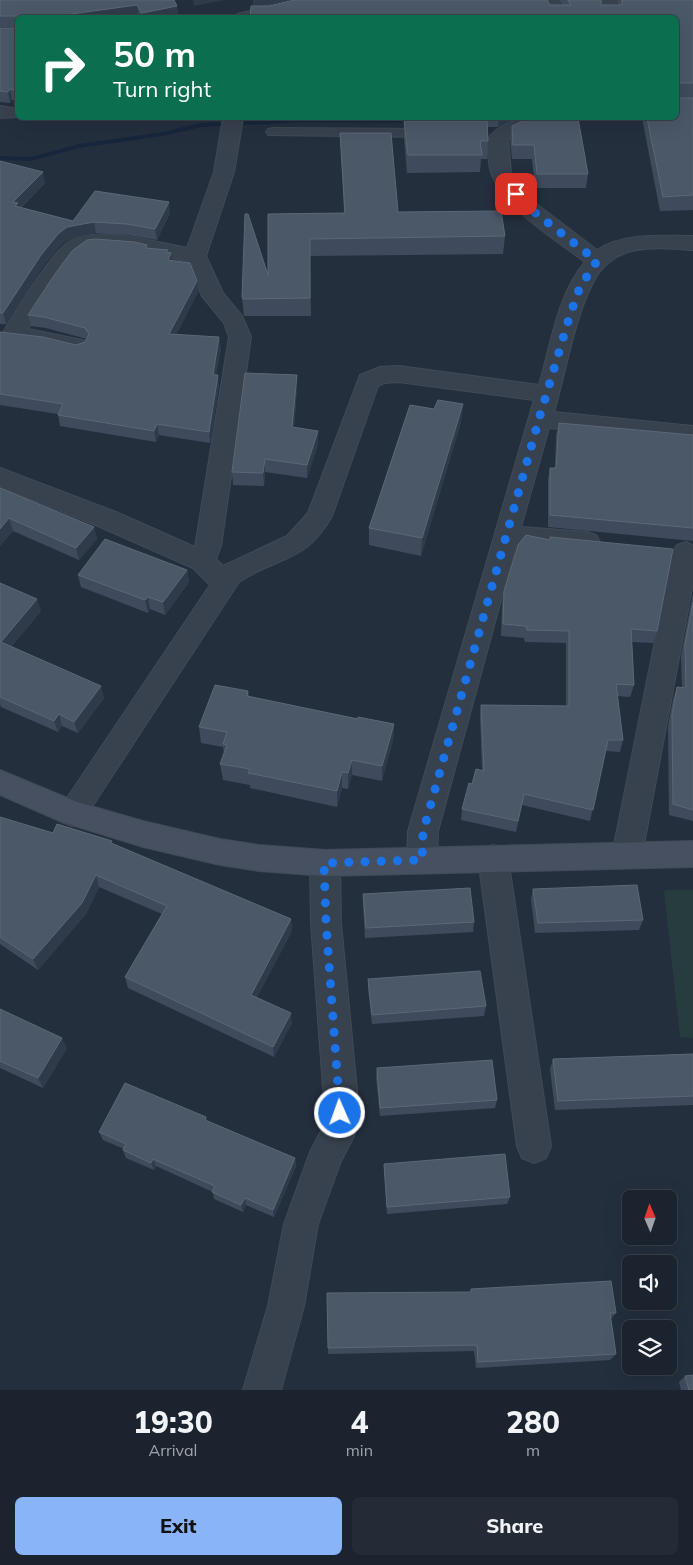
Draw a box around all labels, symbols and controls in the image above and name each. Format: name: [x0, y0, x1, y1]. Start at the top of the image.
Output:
text: 50 m: [113, 32, 196, 76]
icon: right: [30, 35, 95, 100]
text: Turn right: [113, 75, 211, 103]
pin: [495, 173, 537, 215]
icon: arrive: [502, 180, 530, 208]
position arrow: [313, 1086, 365, 1138]
north arrow: [622, 1190, 678, 1245]
map controls: [622, 1190, 677, 1375]
button: sound: [622, 1255, 677, 1310]
button: layers: [622, 1320, 677, 1375]
text: 19:30: [133, 1403, 213, 1441]
text: 4: [350, 1403, 368, 1441]
text: 280: [506, 1403, 560, 1441]
text: Arrival: [148, 1440, 197, 1460]
text: min: [346, 1440, 373, 1460]
text: m: [526, 1440, 540, 1460]
button: Exit: [15, 1497, 342, 1555]
button: Share: [352, 1497, 678, 1555]

